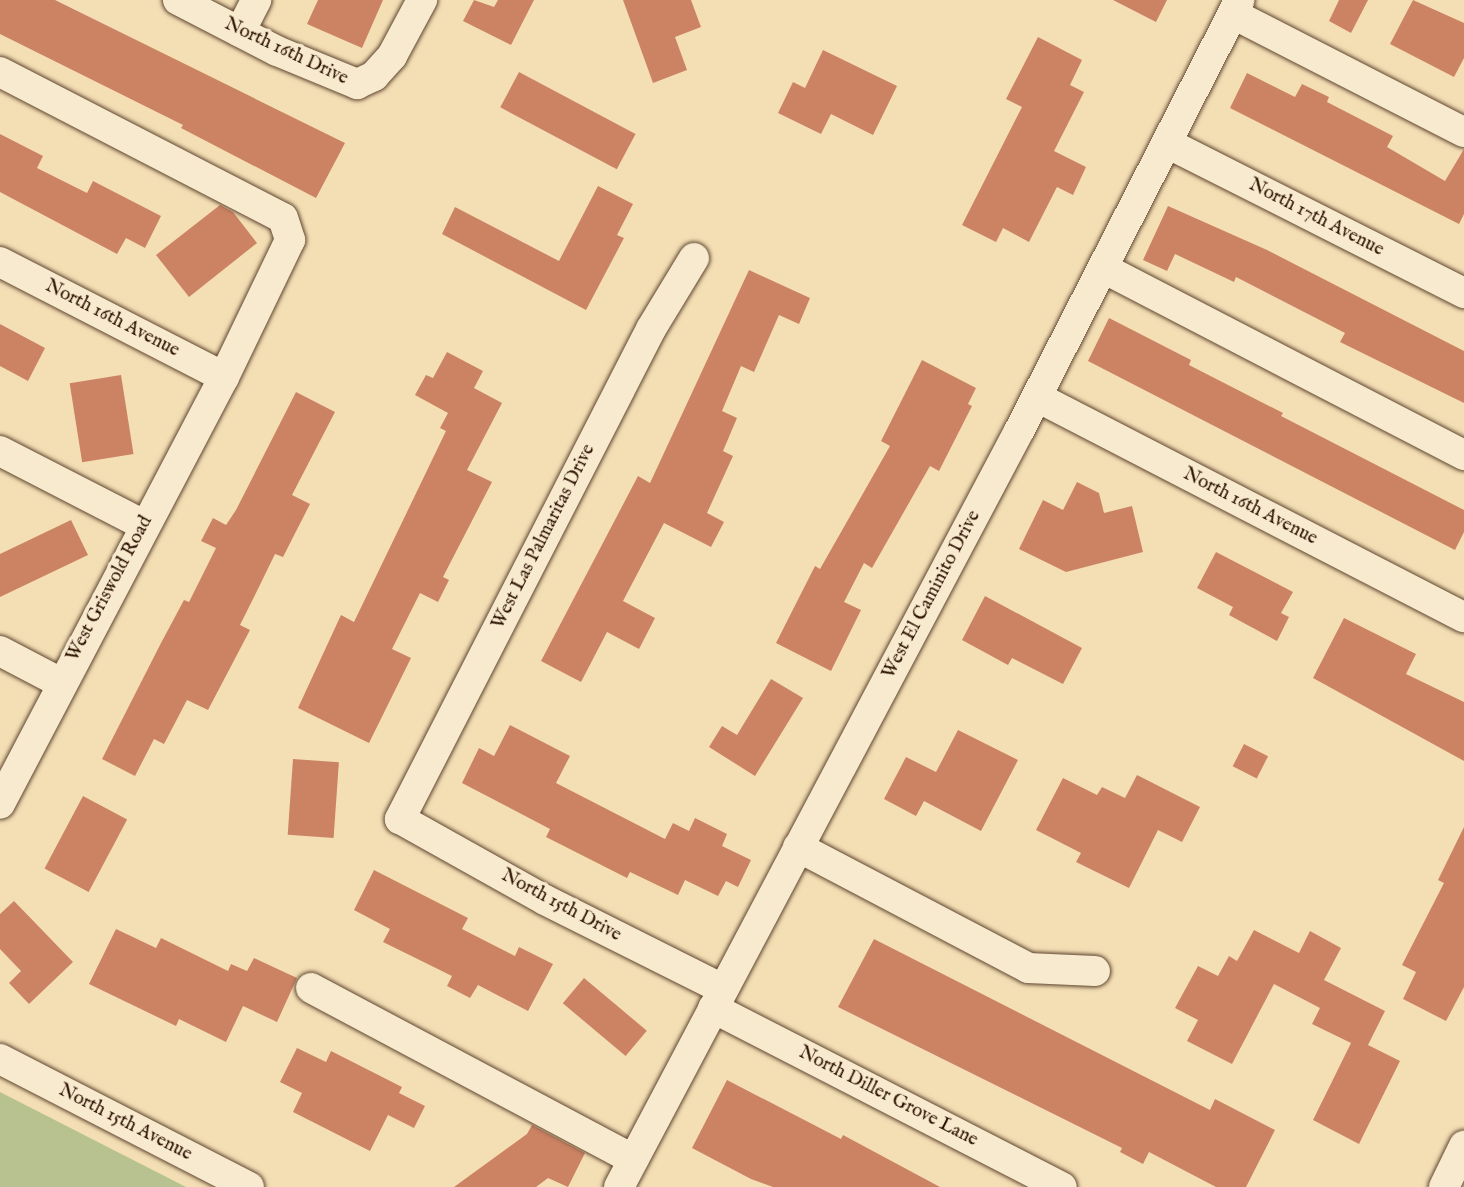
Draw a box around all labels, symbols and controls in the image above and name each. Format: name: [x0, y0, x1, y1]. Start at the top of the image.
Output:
street label: North 16th Drive: [220, 13, 352, 91]
street label: North 17th Avenue: [1245, 174, 1387, 262]
street label: North 16th Avenue: [41, 275, 183, 363]
street label: West Las Palmaritas Drive: [487, 441, 601, 633]
street label: North 16th Avenue: [1179, 463, 1321, 551]
street label: West El Caminito Drive: [878, 507, 986, 683]
street label: West Griswold Road: [62, 512, 158, 666]
street label: North 15th Drive: [497, 865, 625, 947]
street label: North Diller Grove Lane: [795, 1042, 981, 1152]
street label: North 15th Avenue: [54, 1080, 196, 1166]

